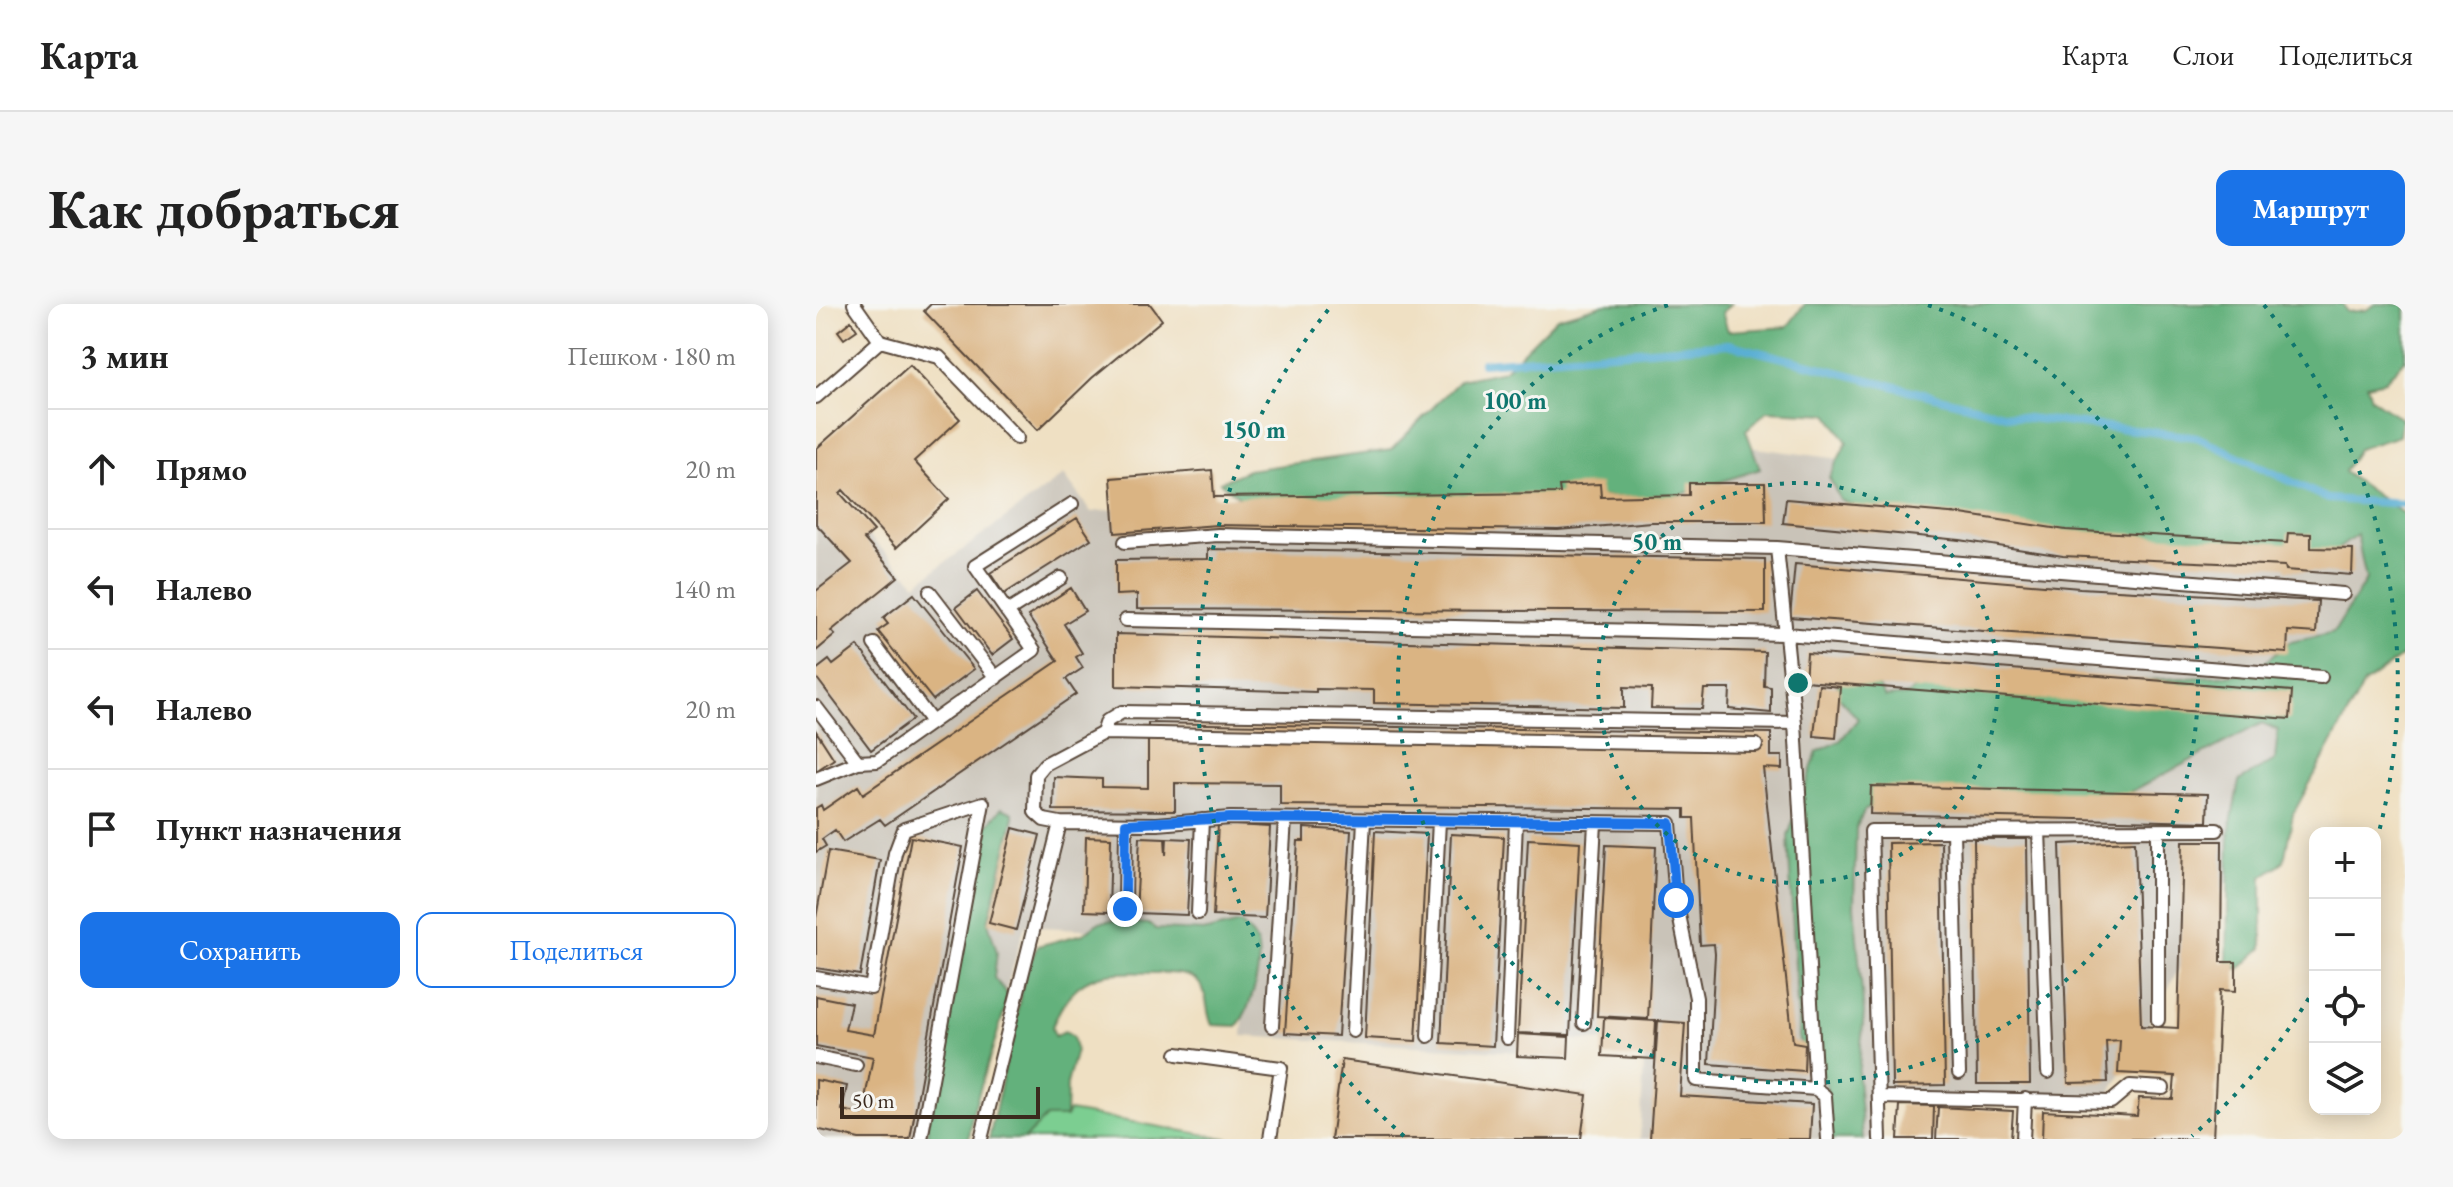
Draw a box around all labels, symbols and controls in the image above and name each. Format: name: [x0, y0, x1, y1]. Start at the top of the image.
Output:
text: Карта: [40, 31, 138, 80]
text: Карта: [2061, 37, 2128, 73]
text: Слои: [2172, 37, 2234, 73]
text: Поделиться: [2278, 37, 2413, 73]
button: Маршрут: [2216, 170, 2405, 246]
text: Как добраться: [48, 172, 400, 245]
text: 3 мин: [80, 334, 169, 378]
text: Пешком · 180 m: [567, 339, 736, 373]
text: 100 m: [1483, 385, 1547, 416]
text: 150 m: [1222, 414, 1286, 445]
icon: ahead: [80, 447, 124, 491]
text: Прямо: [156, 450, 247, 489]
text: 20 m: [686, 452, 736, 486]
text: 50 m: [1632, 526, 1682, 557]
icon: left: [80, 567, 124, 611]
text: Налево: [156, 570, 252, 609]
text: 140 m: [673, 572, 736, 606]
centre of rings: [1784, 669, 1812, 697]
icon: left: [80, 687, 124, 731]
text: Налево: [156, 690, 252, 729]
text: 20 m: [686, 692, 736, 726]
icon: arrive: [80, 807, 124, 851]
text: Пункт назначения: [156, 810, 402, 849]
map controls: [2309, 827, 2381, 1115]
button: +: [2309, 827, 2381, 899]
route start: [1658, 882, 1694, 918]
route end: [1107, 891, 1143, 927]
button: −: [2309, 899, 2381, 971]
button: Сохранить: [80, 912, 400, 988]
button: Поделиться: [416, 912, 736, 988]
button: locate: [2309, 971, 2381, 1043]
button: layers: [2309, 1043, 2381, 1115]
scale bar: [840, 1083, 1040, 1119]
text: 50 m: [852, 1086, 895, 1115]

